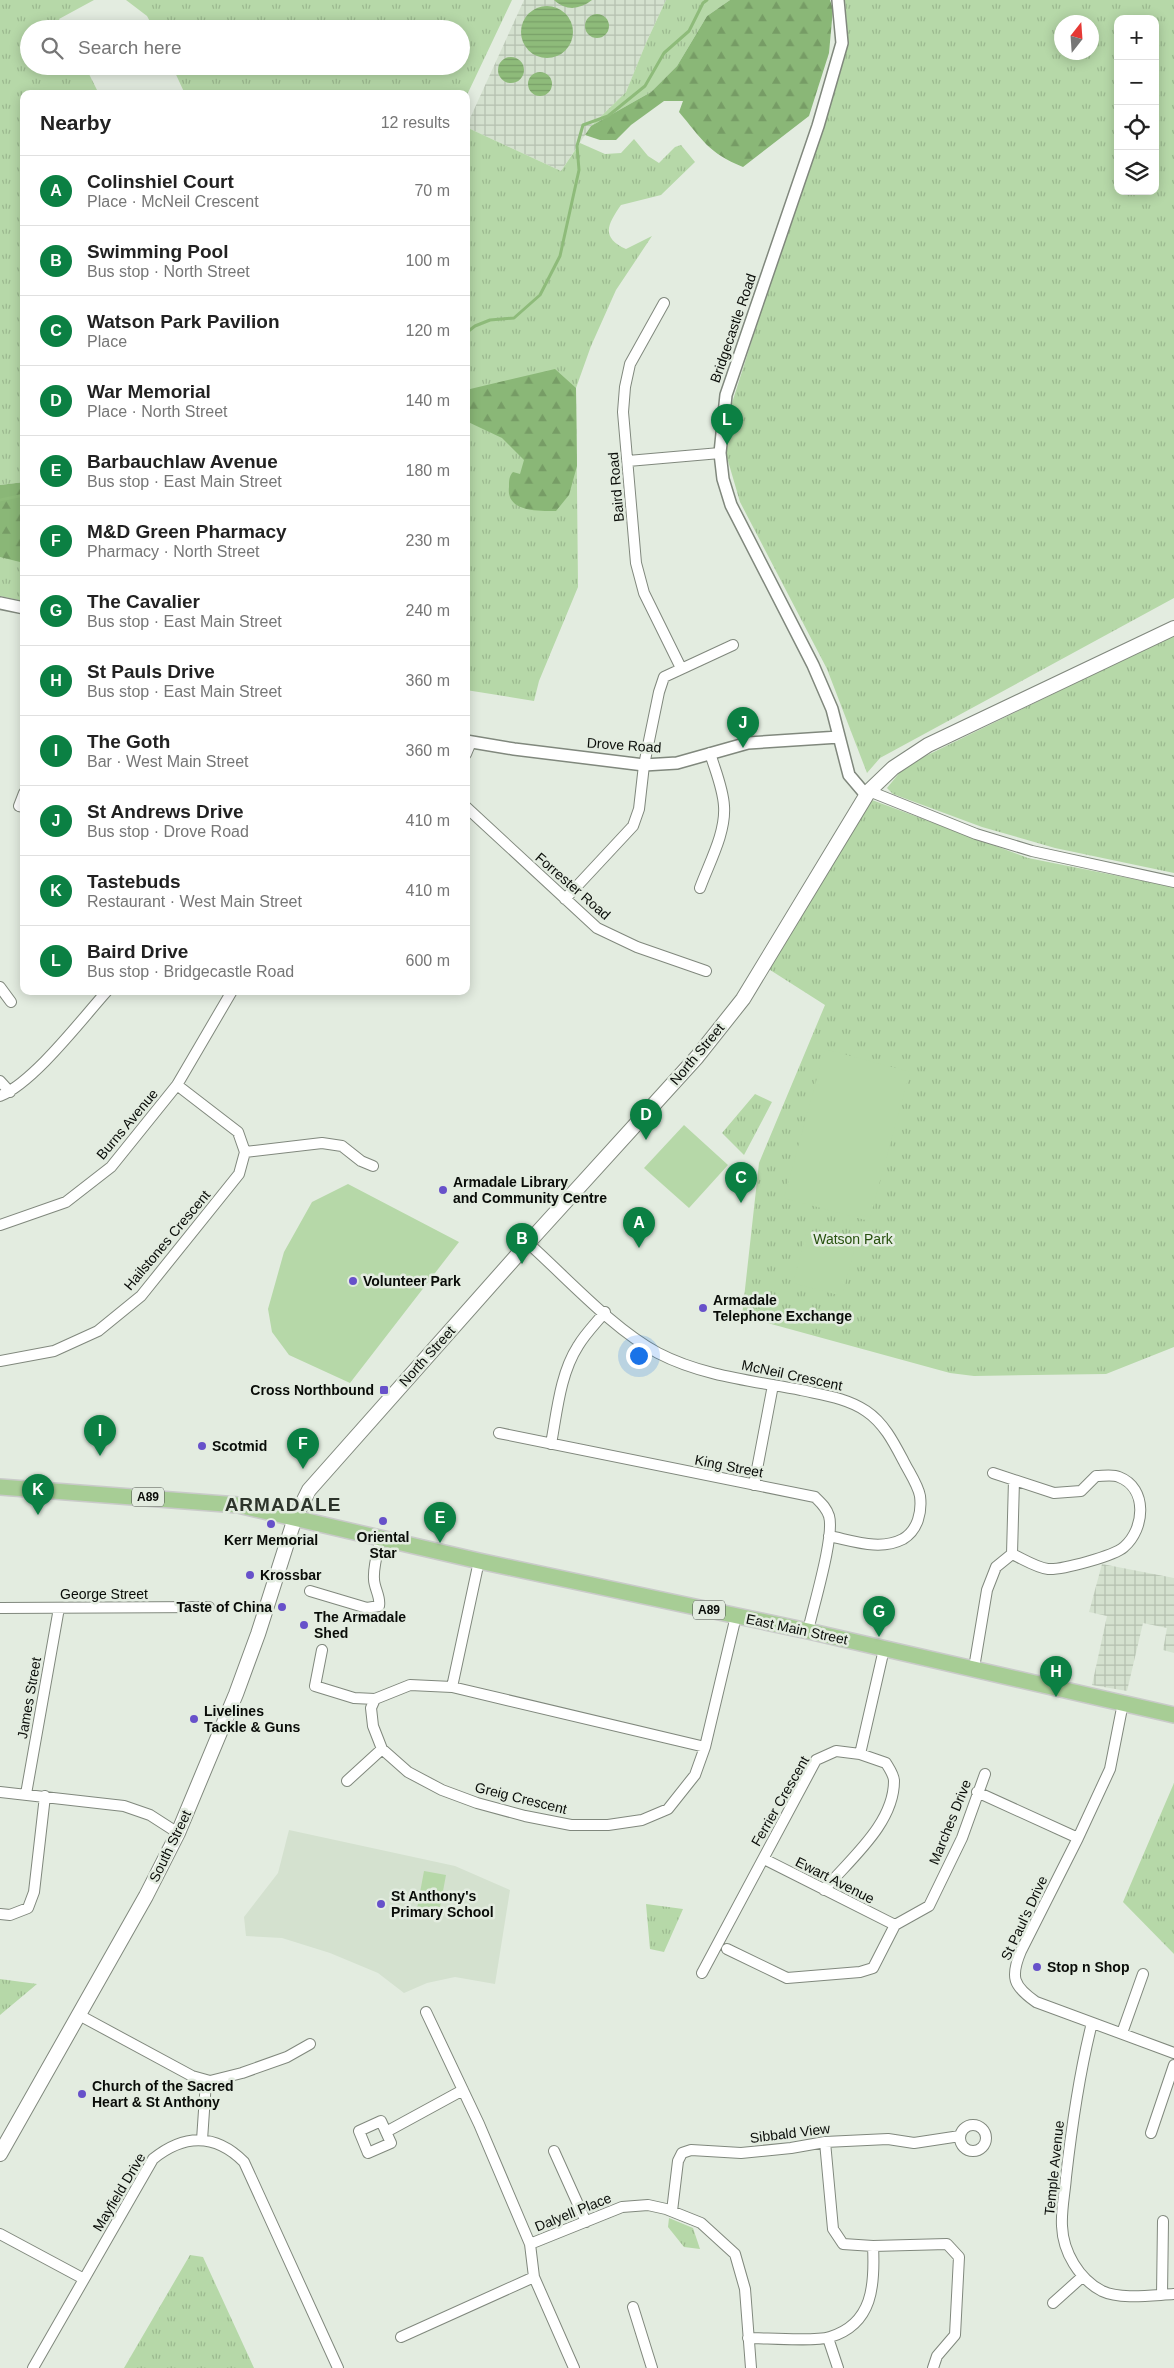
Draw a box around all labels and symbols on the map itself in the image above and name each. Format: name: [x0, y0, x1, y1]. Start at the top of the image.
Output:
north arrow: [1054, 15, 1099, 60]
street label: Bridgecastle Road: [707, 271, 759, 385]
pin: L: [711, 404, 743, 445]
street label: Baird Road: [605, 451, 627, 523]
pin: J: [727, 707, 759, 748]
street label: Drove Road: [586, 734, 662, 756]
street label: Forrester Road: [532, 849, 614, 923]
street label: North Street: [667, 1020, 727, 1088]
street label: Burns Avenue: [93, 1085, 161, 1162]
pin: D: [630, 1099, 662, 1140]
pin: C: [725, 1162, 757, 1203]
place label: Armadale Library and Community Centre: [453, 1174, 607, 1206]
marker: Armadale Library and Community Centre: [437, 1184, 449, 1196]
street label: Hailstones Crescent: [121, 1187, 213, 1293]
pin: A: [623, 1207, 655, 1248]
pin: B: [506, 1223, 538, 1264]
park label: Watson Park: [813, 1231, 894, 1247]
place label: Volunteer Park: [363, 1273, 461, 1289]
marker: Volunteer Park: [347, 1275, 359, 1287]
place label: Armadale Telephone Exchange: [713, 1292, 852, 1324]
marker: Armadale Telephone Exchange: [697, 1302, 709, 1314]
street label: North Street: [396, 1323, 458, 1389]
your location: [626, 1343, 652, 1369]
street label: McNeil Crescent: [740, 1356, 844, 1394]
place label: Cross Northbound: [250, 1382, 374, 1398]
marker: Cross Northbound: [378, 1384, 390, 1396]
pin: I: [84, 1415, 116, 1456]
pin: F: [287, 1428, 319, 1469]
place label: Scotmid: [212, 1438, 267, 1454]
marker: Scotmid: [196, 1440, 208, 1452]
street label: King Street: [693, 1452, 765, 1480]
pin: K: [22, 1474, 54, 1515]
road number: A89: [132, 1488, 164, 1506]
district label: ARMADALE: [225, 1494, 341, 1515]
pin: E: [424, 1502, 456, 1543]
marker: Oriental Star: [377, 1515, 389, 1527]
marker: Kerr Memorial: [265, 1518, 277, 1530]
place label: Oriental Star: [357, 1529, 409, 1561]
place label: Kerr Memorial: [224, 1532, 318, 1548]
place label: Krossbar: [260, 1567, 322, 1583]
marker: Krossbar: [244, 1569, 256, 1581]
street label: George Street: [60, 1586, 148, 1602]
pin: G: [863, 1596, 895, 1637]
place label: Taste of China: [177, 1599, 272, 1615]
road number: A89: [693, 1600, 725, 1620]
marker: Taste of China: [276, 1601, 288, 1613]
place label: The Armadale Shed: [314, 1609, 406, 1641]
street label: East Main Street: [745, 1610, 849, 1648]
marker: The Armadale Shed: [298, 1619, 310, 1631]
street label: James Street: [14, 1656, 44, 1740]
pin: H: [1040, 1656, 1072, 1697]
place label: Livelines Tackle & Guns: [204, 1703, 300, 1735]
marker: Livelines Tackle & Guns: [188, 1713, 200, 1725]
street label: Ferrier Crescent: [748, 1753, 812, 1849]
street label: Marches Drive: [926, 1777, 974, 1867]
street label: Greig Crescent: [473, 1779, 569, 1817]
street label: South Street: [146, 1807, 194, 1884]
street label: Ewart Avenue: [793, 1853, 877, 1907]
street label: St Paul's Drive: [997, 1873, 1051, 1963]
place label: St Anthony's Primary School: [391, 1888, 494, 1920]
marker: St Anthony's Primary School: [375, 1898, 387, 1910]
place label: Stop n Shop: [1047, 1959, 1129, 1975]
marker: Stop n Shop: [1031, 1961, 1043, 1973]
place label: Church of the Sacred Heart & St Anthony: [92, 2078, 234, 2110]
marker: Church of the Sacred Heart & St Anthony: [76, 2088, 88, 2100]
street label: Temple Avenue: [1041, 2119, 1067, 2216]
street label: Sibbald View: [749, 2120, 832, 2146]
street label: Mayfield Drive: [89, 2150, 149, 2234]
street label: Dalyell Place: [532, 2189, 614, 2235]

